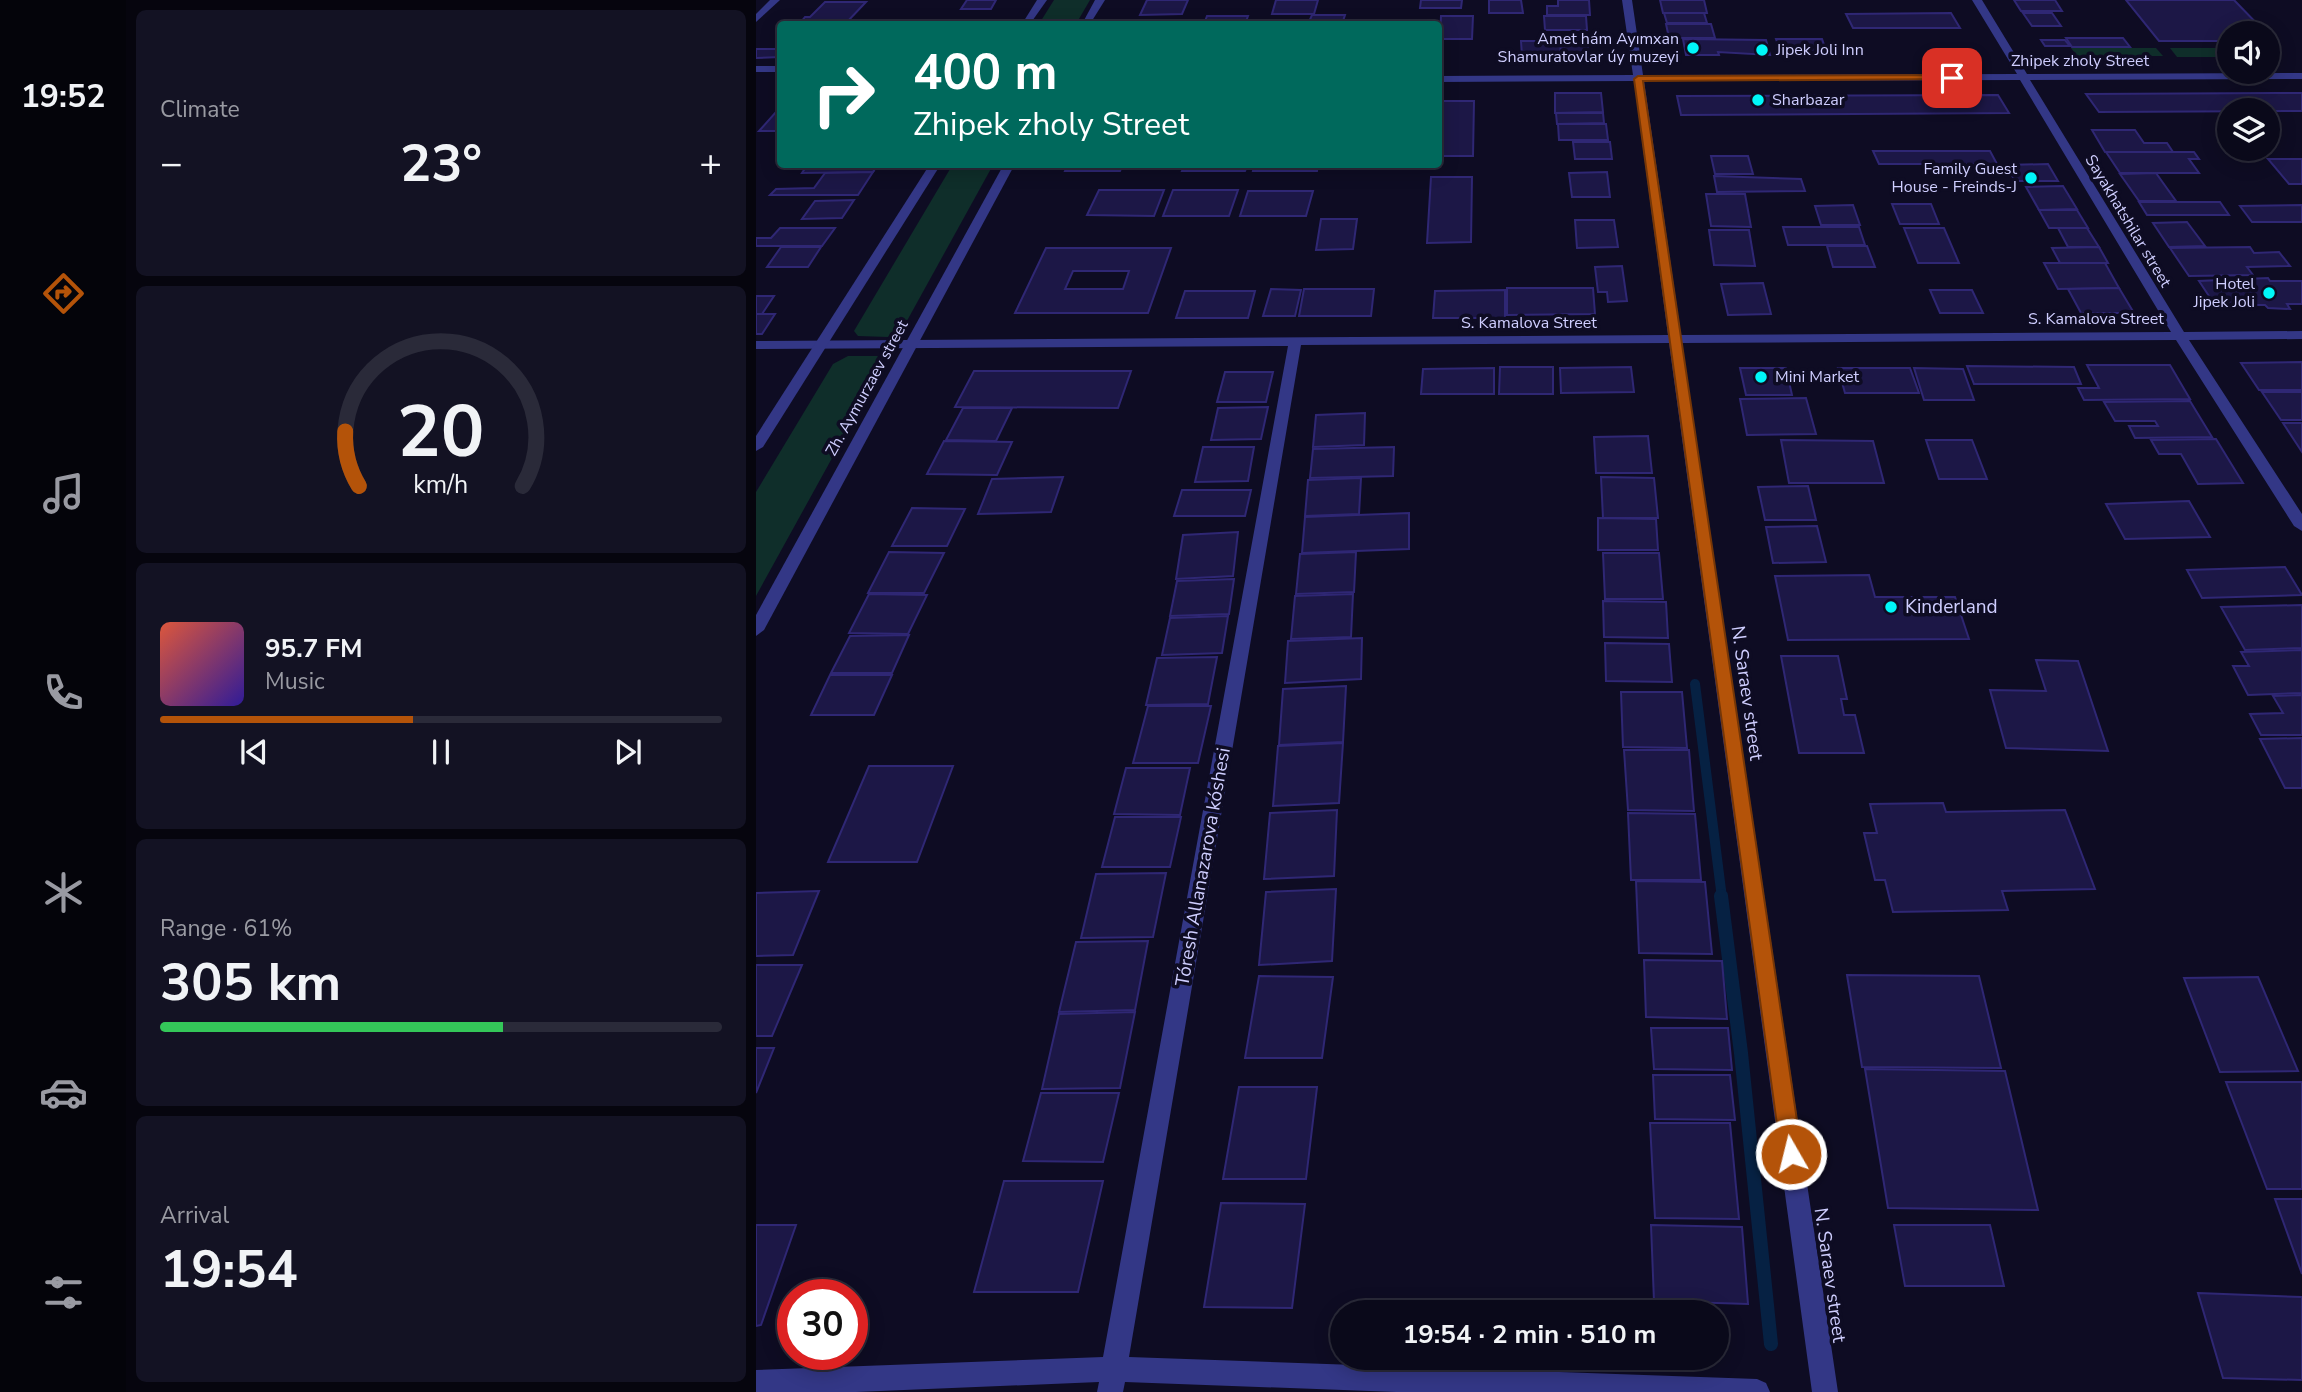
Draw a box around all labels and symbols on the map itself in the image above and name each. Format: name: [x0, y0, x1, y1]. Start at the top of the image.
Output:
place label: Amet hám Ayımxan Shamuratovlar úy muzeyi: [1498, 28, 1679, 68]
place label: Jipek Joli Inn: [1775, 39, 1864, 61]
marker: Amet hám Ayımxan Shamuratovlar úy muzeyi: [1685, 40, 1701, 56]
marker: Jipek Joli Inn: [1754, 42, 1770, 58]
pin: [1922, 48, 1982, 108]
street label: Zhipek zholy Street: [2011, 50, 2149, 72]
place label: Sharbazar: [1772, 89, 1845, 111]
marker: Sharbazar: [1750, 92, 1766, 108]
street label: Sayakhatshilar street: [2080, 151, 2177, 292]
place label: Family Guest House - Freinds-J: [1892, 158, 2017, 198]
marker: Family Guest House - Freinds-J: [2023, 170, 2039, 186]
place label: Hotel Jipek Joli: [2193, 273, 2255, 313]
marker: Hotel Jipek Joli: [2261, 285, 2277, 301]
street label: S. Kamalova Street: [2028, 308, 2164, 330]
street label: S. Kamalova Street: [1461, 312, 1597, 334]
street label: Zh. Aymurzaev street: [820, 316, 914, 460]
place label: Mini Market: [1775, 366, 1859, 388]
marker: Mini Market: [1753, 369, 1769, 385]
place label: Kinderland: [1905, 594, 1998, 620]
marker: Kinderland: [1883, 599, 1899, 615]
street label: N. Saraev street: [1725, 624, 1769, 762]
street label: Tóresh Allanazarova kóshesi: [1169, 746, 1237, 988]
position arrow: [1754, 1117, 1828, 1191]
street label: N. Saraev street: [1808, 1206, 1852, 1344]
speed limit sign: 30: [777, 1279, 868, 1370]

